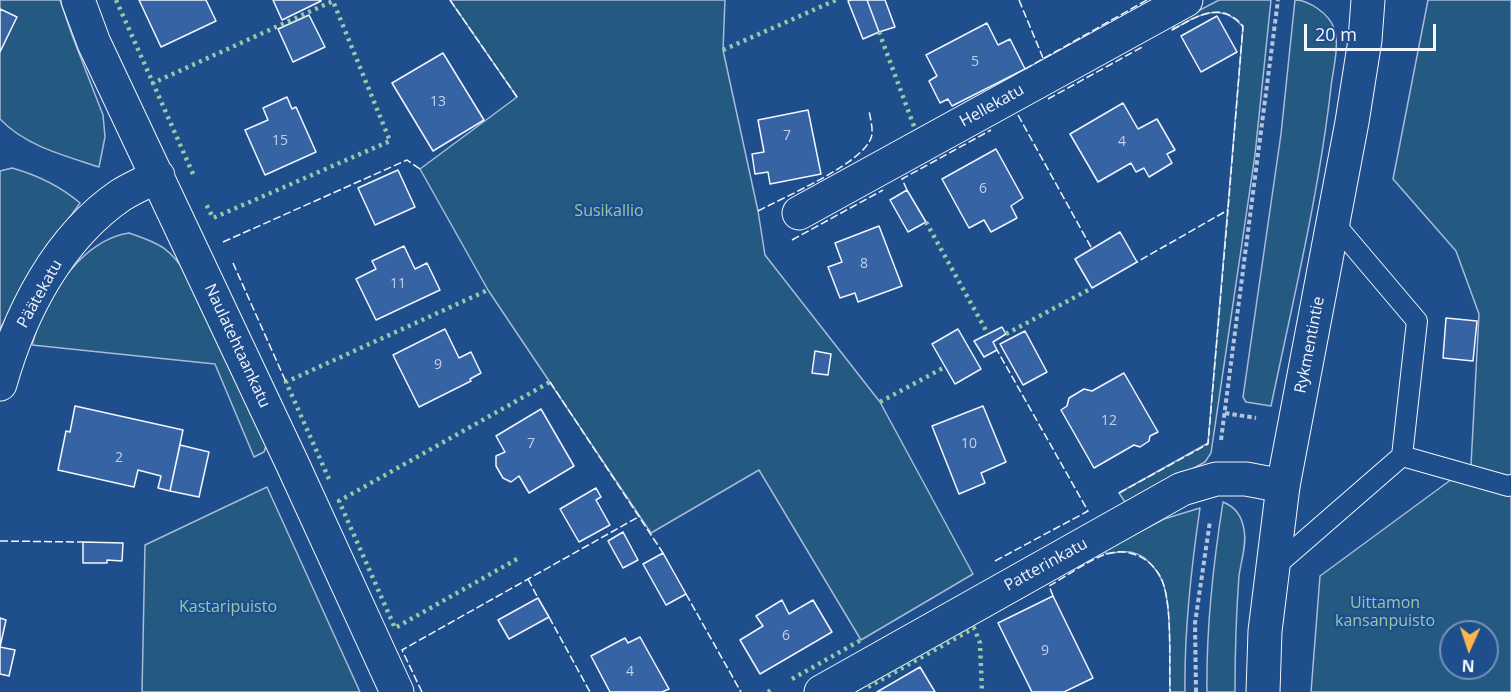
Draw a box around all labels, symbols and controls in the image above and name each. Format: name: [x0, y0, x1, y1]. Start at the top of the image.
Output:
scale bar: [1307, 12, 1439, 50]
text: 20 m: [1315, 22, 1357, 46]
house number: 5: [971, 54, 979, 70]
street label: Hellekatu: [956, 80, 1028, 132]
house number: 13: [430, 94, 446, 110]
house number: 7: [783, 128, 791, 144]
house number: 15: [272, 133, 288, 149]
house number: 4: [1118, 134, 1126, 150]
house number: 6: [979, 181, 987, 197]
park label: Susikallio: [574, 201, 644, 221]
house number: 8: [860, 256, 868, 272]
street label: Päätekatu: [13, 257, 67, 331]
house number: 11: [390, 276, 406, 292]
street label: Naulatehtaankatu: [200, 281, 274, 411]
street label: Rykmentintie: [1291, 295, 1329, 395]
house number: 9: [434, 357, 442, 373]
house number: 12: [1101, 413, 1117, 429]
house number: 7: [527, 436, 535, 452]
house number: 10: [961, 436, 977, 452]
house number: 2: [115, 450, 123, 466]
street label: Patterinkatu: [1001, 534, 1091, 596]
park label: Uittamon kansanpuisto: [1335, 593, 1435, 631]
park label: Kastaripuisto: [179, 597, 277, 617]
north arrow: [1439, 620, 1499, 680]
house number: 6: [782, 628, 790, 644]
house number: 9: [1041, 643, 1049, 659]
text: N: [1461, 655, 1475, 677]
house number: 4: [626, 664, 634, 680]

